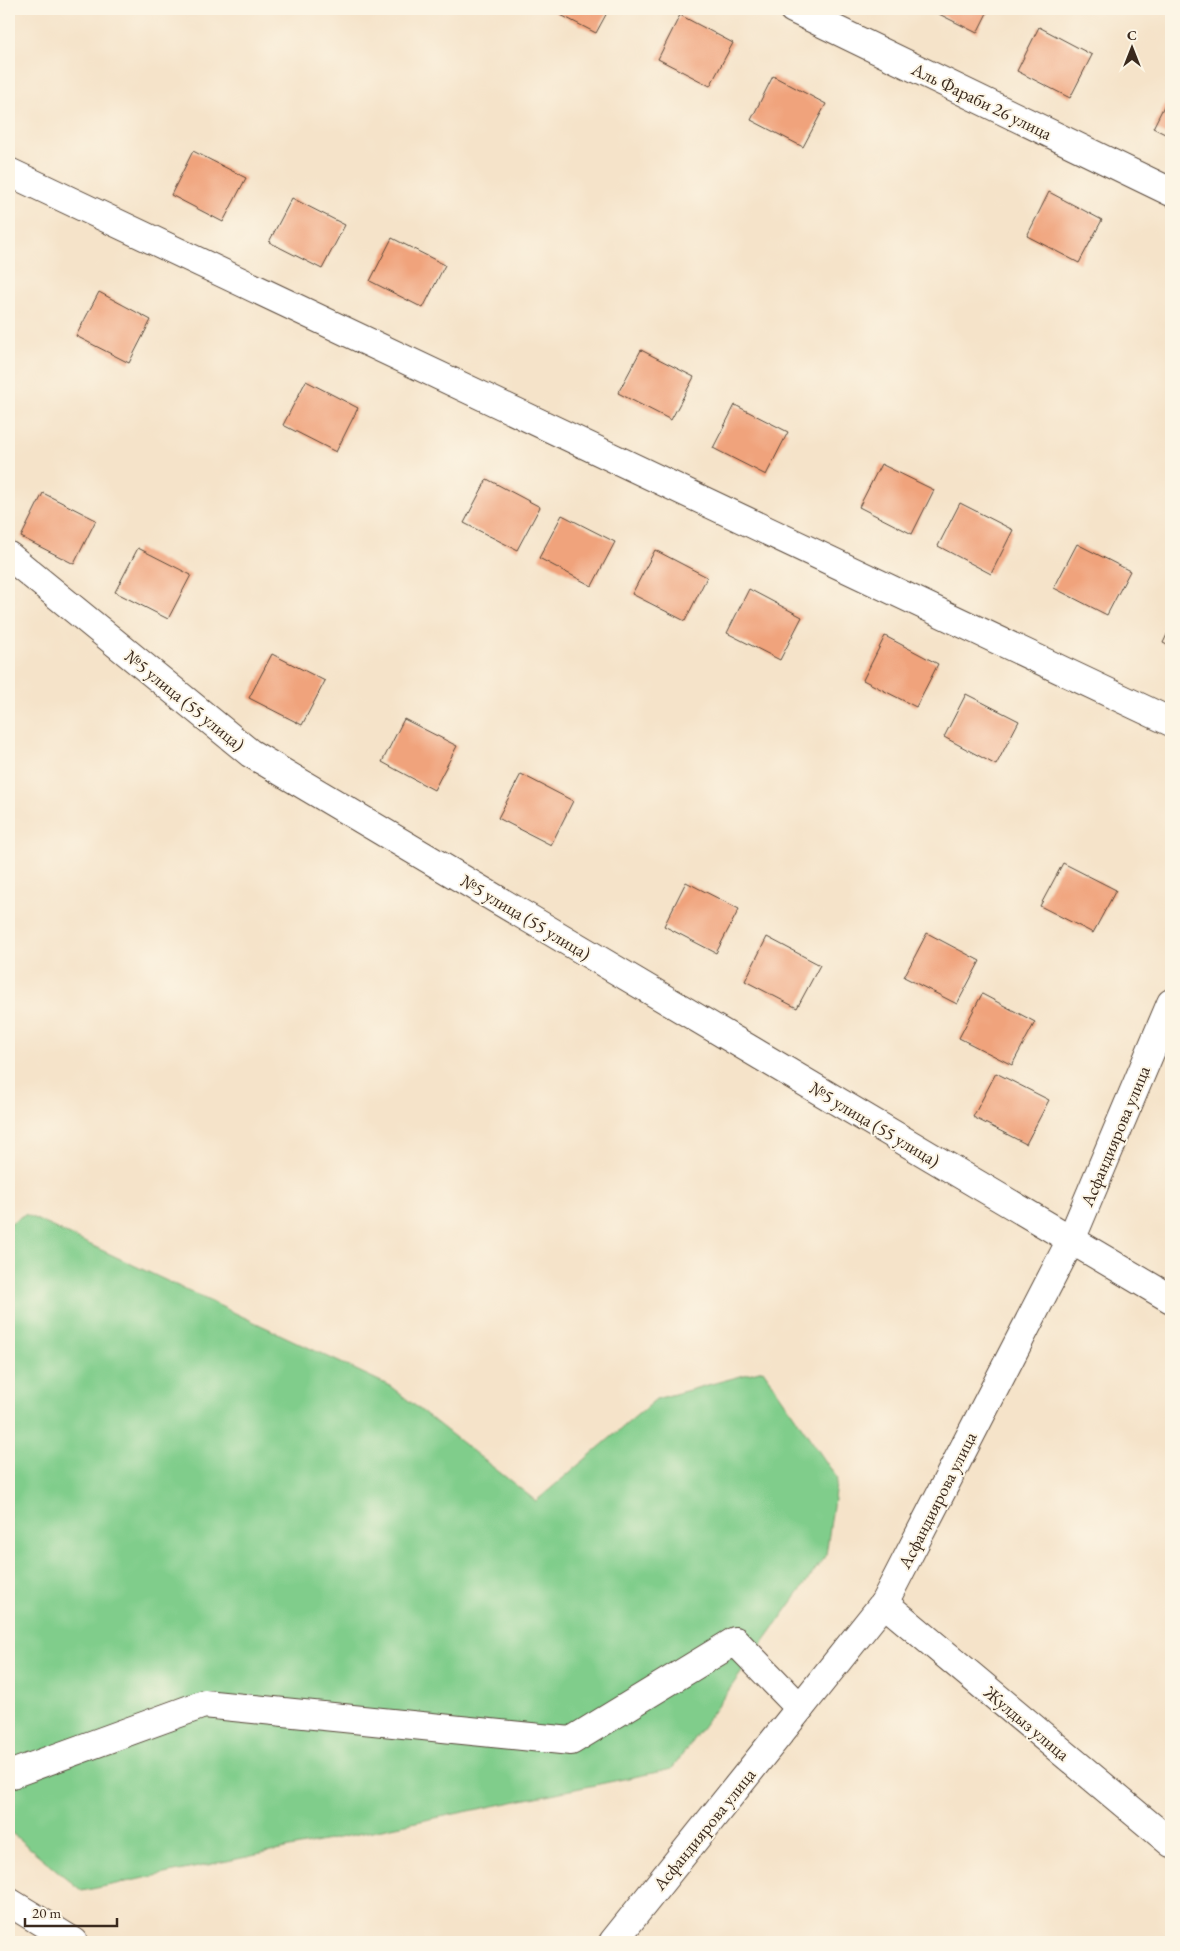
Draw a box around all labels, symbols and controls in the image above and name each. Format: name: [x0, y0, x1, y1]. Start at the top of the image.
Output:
north arrow: [1108, 22, 1158, 72]
text: С: [1127, 26, 1137, 44]
street label: Аль Фараби 26 улица: [907, 57, 1057, 145]
street label: №5 улица (55 улица): [120, 645, 250, 755]
street label: №5 улица (55 улица): [457, 869, 595, 965]
street label: Асфандиярова улица: [1075, 1061, 1155, 1211]
street label: №5 улица (55 улица): [806, 1076, 944, 1172]
street label: Асфандиярова улица: [892, 1427, 982, 1573]
street label: Жулдыз улица: [979, 1680, 1075, 1766]
street label: Асфандиярова улица: [647, 1763, 761, 1896]
scale bar: [25, 1896, 118, 1928]
text: 20 m: [32, 1903, 61, 1922]

